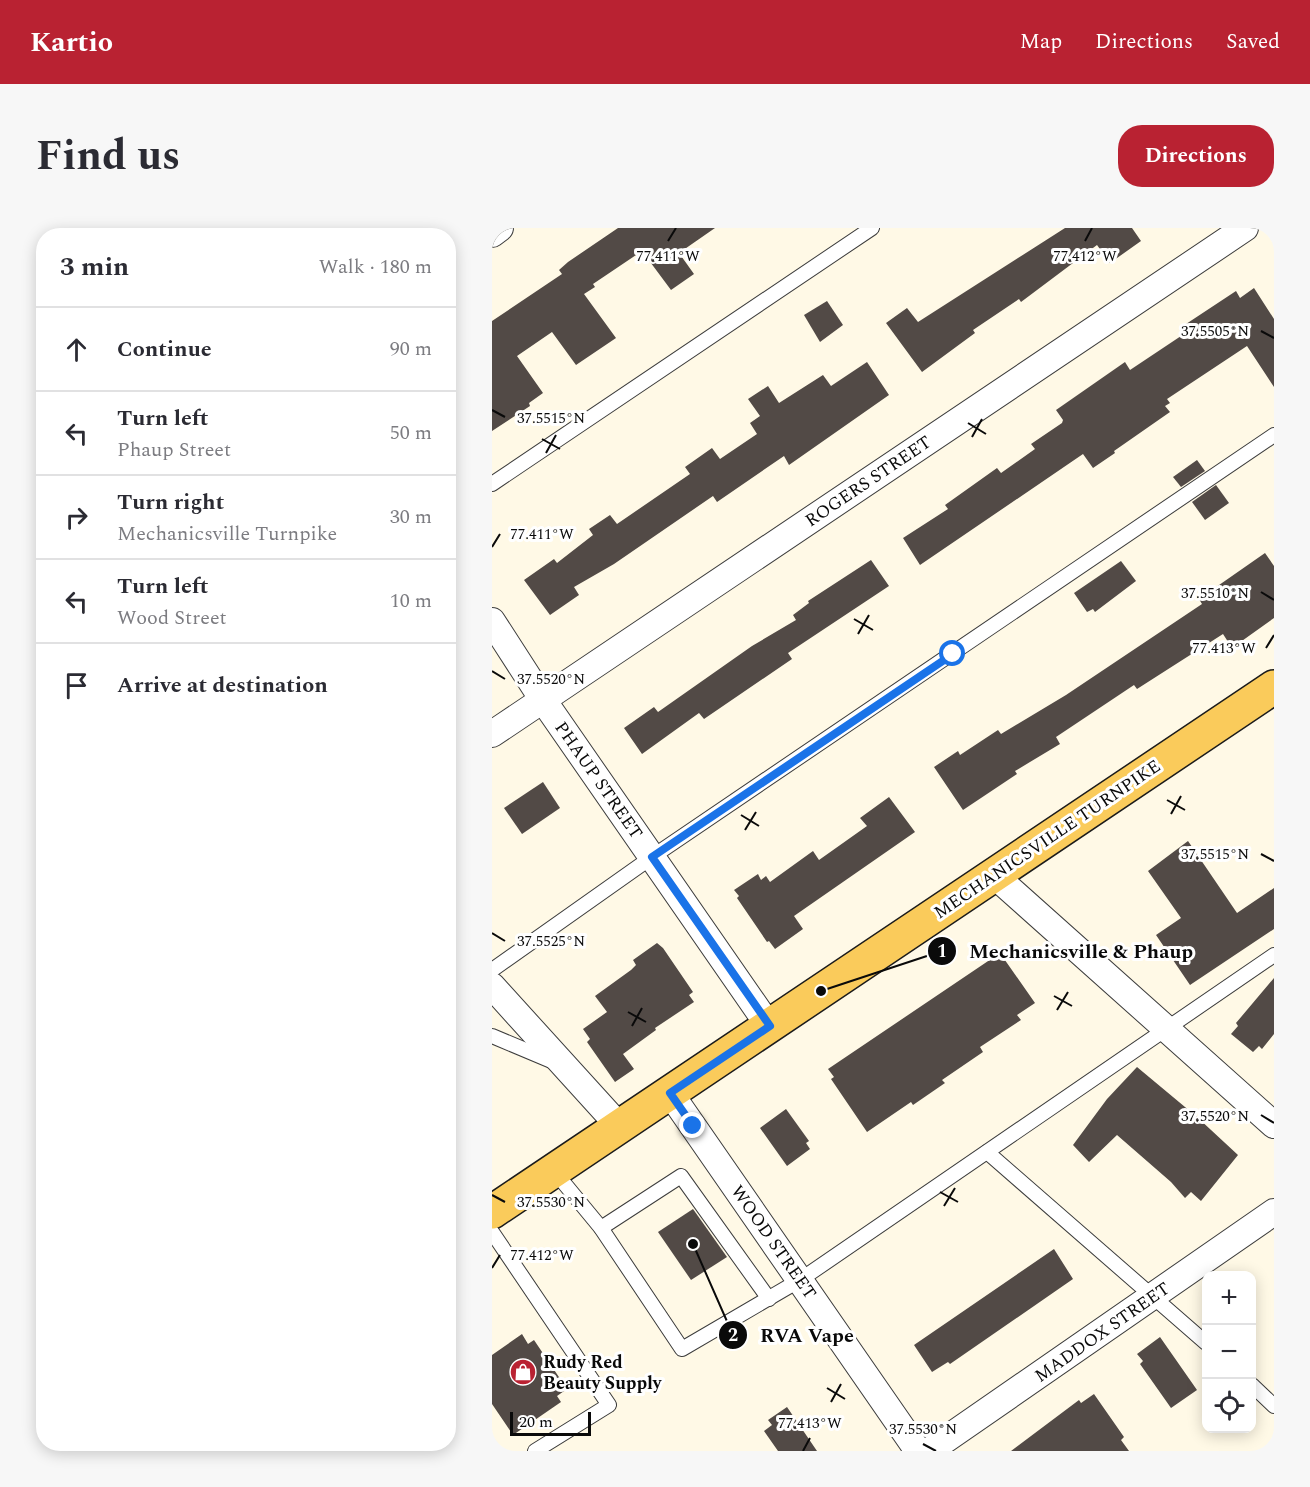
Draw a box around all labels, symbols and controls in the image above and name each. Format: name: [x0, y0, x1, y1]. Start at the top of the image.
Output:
text: Kartio: [30, 21, 113, 64]
text: Map: [1020, 26, 1062, 58]
text: Directions: [1095, 26, 1193, 58]
text: Saved: [1226, 26, 1280, 58]
text: Find us: [36, 125, 180, 188]
button: Directions: [1118, 125, 1274, 187]
text: 77.411°W: [636, 245, 700, 268]
text: 77.412°W: [1053, 245, 1117, 268]
text: 3 min: [60, 247, 129, 287]
text: Walk · 180 m: [319, 252, 432, 282]
text: 37.5505°N: [1181, 320, 1249, 343]
icon: ahead: [60, 333, 93, 366]
text: Continue: [117, 333, 212, 366]
text: 90 m: [390, 334, 432, 364]
text: Turn left: [117, 402, 209, 435]
text: 37.5515°N: [517, 407, 585, 430]
icon: left: [60, 417, 93, 450]
text: 50 m: [390, 418, 432, 448]
street label: ROGERS STREET: [800, 429, 937, 534]
text: Phaup Street: [117, 435, 231, 465]
text: Turn right: [117, 486, 224, 519]
icon: right: [60, 501, 93, 534]
text: 30 m: [390, 502, 432, 532]
text: Mechanicsville Turnpike: [117, 519, 337, 549]
text: 77.411°W: [510, 523, 574, 546]
text: Turn left: [117, 570, 209, 603]
text: 37.5510°N: [1181, 582, 1249, 605]
icon: left: [60, 585, 93, 618]
text: 10 m: [390, 586, 432, 616]
text: Wood Street: [117, 603, 227, 633]
text: 77.413°W: [1192, 637, 1256, 660]
route start: [939, 640, 965, 666]
text: 37.5520°N: [517, 668, 585, 691]
icon: arrive: [60, 669, 93, 702]
text: Arrive at destination: [117, 669, 328, 702]
street label: PHAUP STREET: [548, 716, 649, 845]
street label: MECHANICSVILLE TURNPIKE: [928, 753, 1166, 926]
text: 37.5515°N: [1181, 843, 1249, 866]
text: 37.5525°N: [517, 930, 585, 953]
callout: Mechanicsville & Phaup: [927, 932, 1205, 970]
text: Mechanicsville & Phaup: [969, 937, 1193, 967]
text: 1: [937, 938, 947, 965]
text: 37.5520°N: [1181, 1105, 1249, 1128]
route end: [679, 1112, 705, 1138]
street label: WOOD STREET: [724, 1180, 823, 1305]
text: 37.5530°N: [517, 1191, 585, 1214]
text: 77.412°W: [510, 1244, 574, 1267]
map controls: [1202, 1271, 1256, 1433]
button: +: [1202, 1271, 1256, 1325]
street label: MADDOX STREET: [1029, 1276, 1175, 1389]
callout: RVA Vape: [718, 1316, 866, 1354]
text: RVA Vape: [760, 1321, 854, 1351]
text: 2: [728, 1322, 738, 1349]
button: −: [1202, 1325, 1256, 1379]
place label: Rudy Red Beauty Supply: [543, 1349, 663, 1397]
shop icon: Rudy Red Beauty Supply: [508, 1357, 538, 1387]
button: locate: [1202, 1379, 1256, 1433]
scale bar: [510, 1409, 591, 1436]
text: 20 m: [519, 1410, 553, 1434]
text: 77.413°W: [778, 1412, 842, 1435]
text: 37.5530°N: [889, 1418, 957, 1441]

